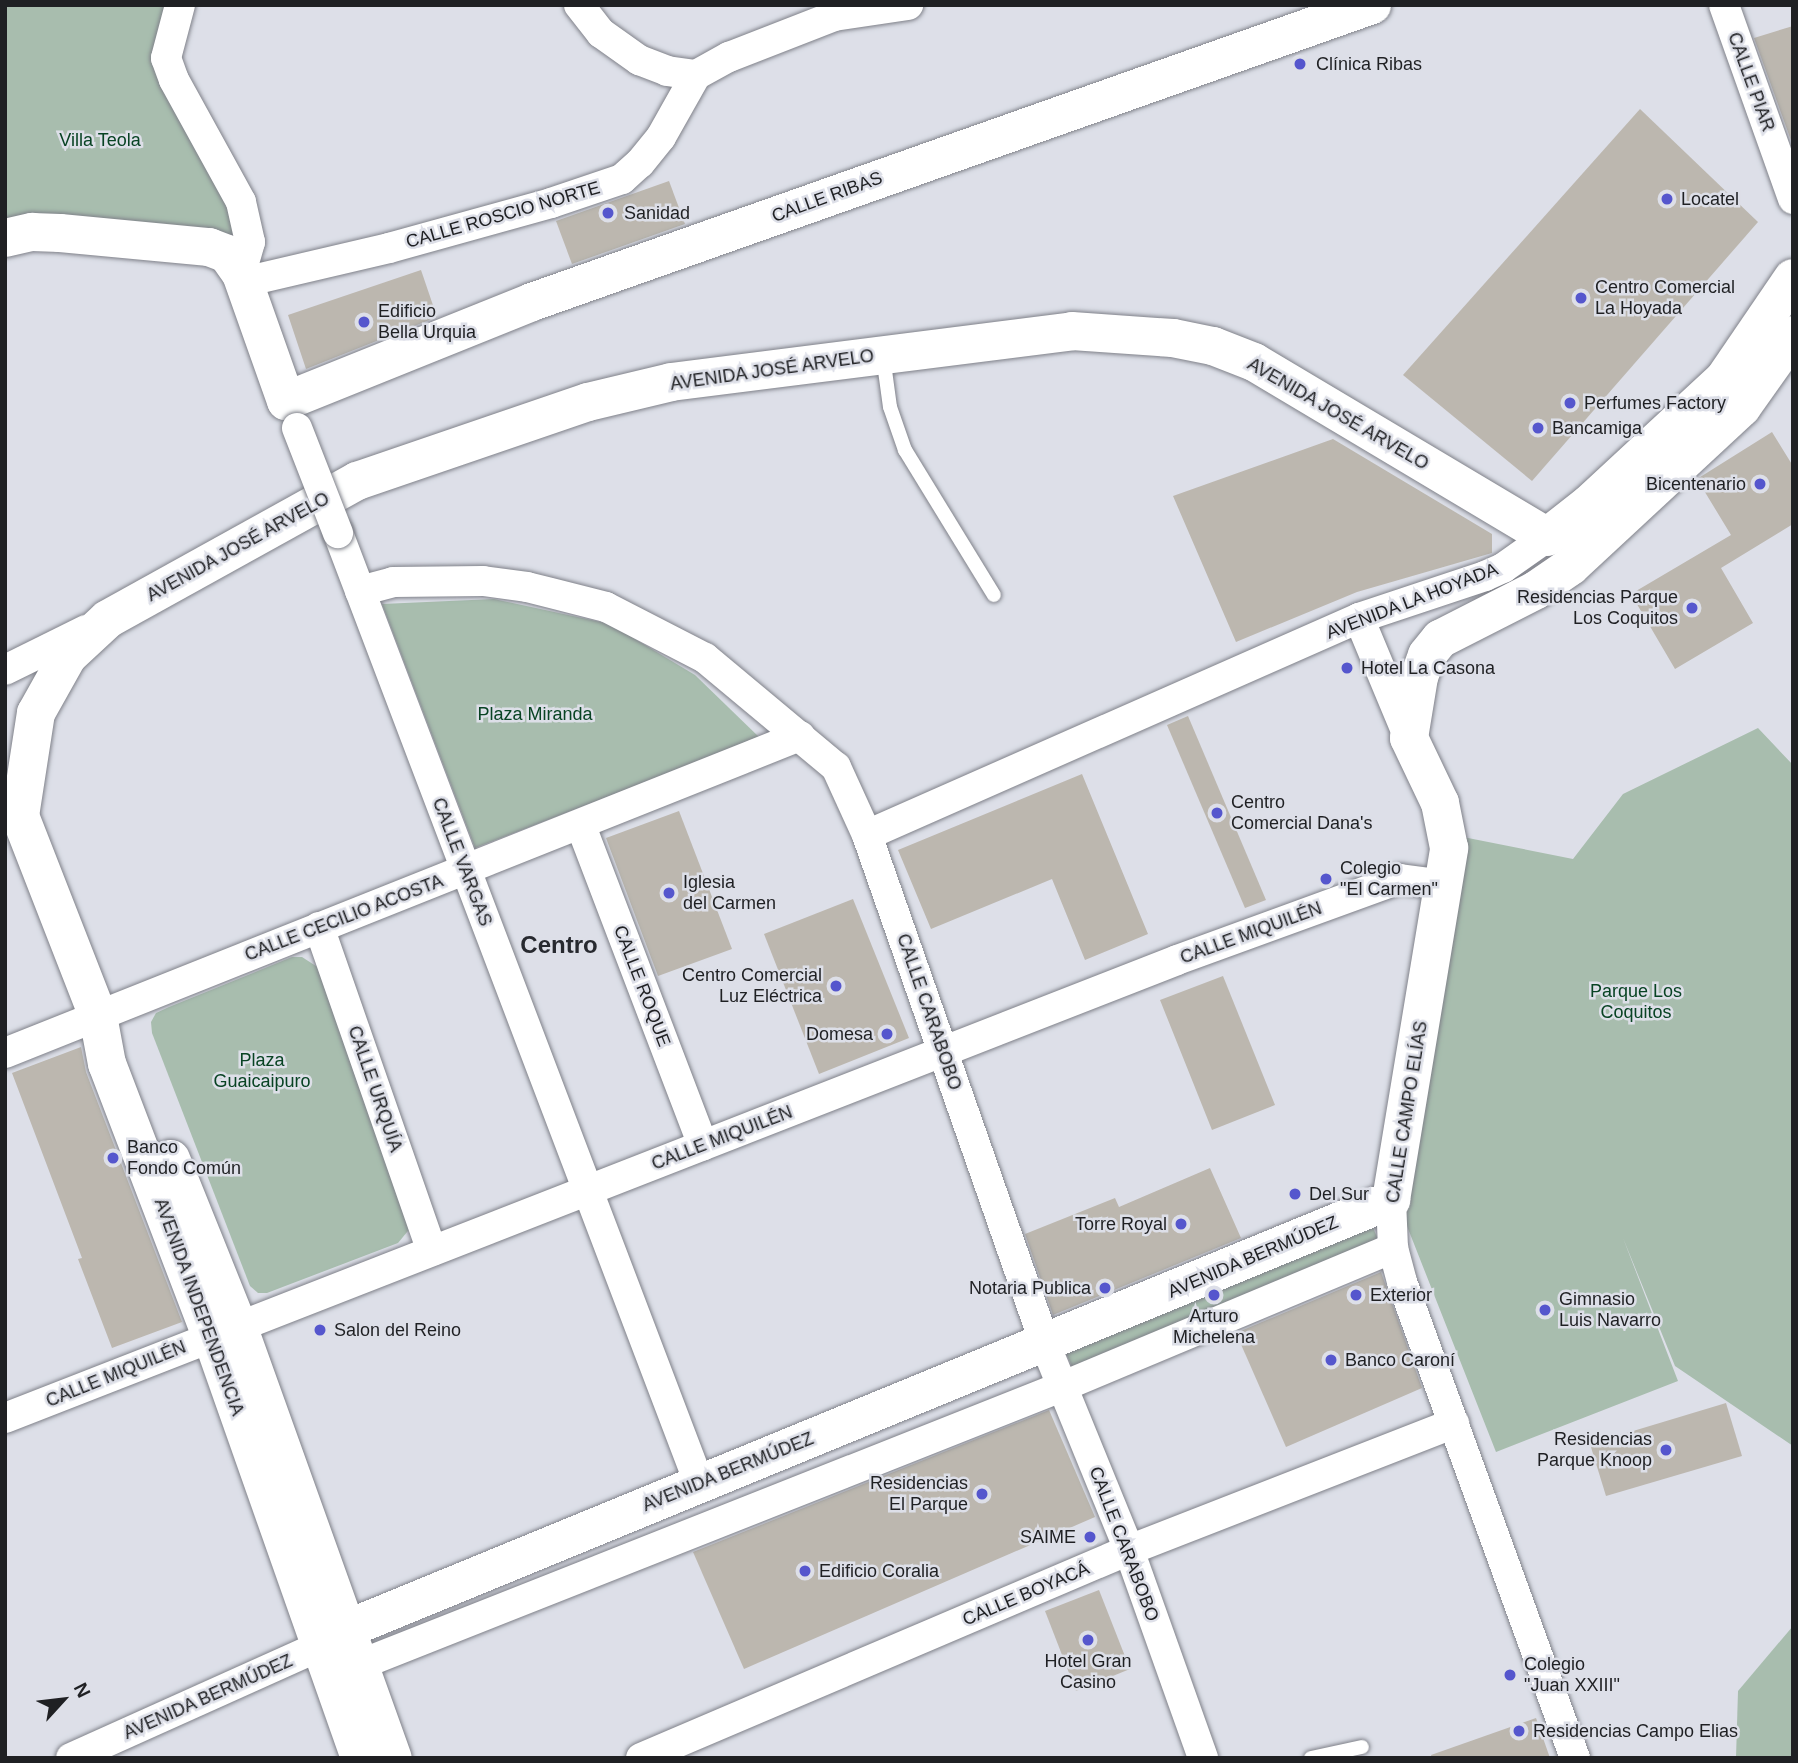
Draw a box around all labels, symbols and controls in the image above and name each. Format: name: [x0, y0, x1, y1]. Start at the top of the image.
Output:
street label: CALLE PIAR: [1723, 29, 1779, 135]
place label: Clínica Ribas: [1316, 53, 1422, 75]
marker: Clínica Ribas: [1290, 54, 1310, 74]
park label: Villa Teola: [59, 129, 141, 151]
street label: CALLE RIBAS: [769, 167, 885, 227]
street label: CALLE ROSCIO NORTE: [404, 177, 602, 253]
place label: Locatel: [1681, 188, 1739, 210]
marker: Locatel: [1659, 191, 1675, 207]
place label: Sanidad: [624, 202, 690, 224]
marker: Sanidad: [598, 203, 618, 223]
place label: Centro Comercial La Hoyada: [1595, 277, 1735, 320]
marker: Centro Comercial La Hoyada: [1573, 290, 1589, 306]
place label: Edificio Bella Urquia: [378, 301, 476, 344]
marker: Edificio Bella Urquia: [356, 314, 372, 330]
street label: AVENIDA JOSÉ ARVELO: [668, 345, 876, 395]
street label: AVENIDA JOSÉ ARVELO: [1243, 353, 1433, 475]
place label: Perfumes Factory: [1584, 392, 1726, 414]
marker: Perfumes Factory: [1562, 395, 1578, 411]
place label: Bancamiga: [1552, 417, 1642, 439]
marker: Bancamiga: [1530, 420, 1546, 436]
place label: Bicentenario: [1646, 473, 1746, 495]
marker: Bicentenario: [1752, 476, 1768, 492]
street label: AVENIDA JOSÉ ARVELO: [142, 487, 334, 607]
street label: AVENIDA LA HOYADA: [1322, 558, 1502, 644]
place label: Residencias Parque Los Coquitos: [1517, 587, 1678, 630]
marker: Residencias Parque Los Coquitos: [1684, 600, 1700, 616]
place label: Hotel La Casona: [1361, 657, 1495, 679]
marker: Hotel La Casona: [1339, 660, 1355, 676]
park label: Plaza Miranda: [477, 703, 593, 725]
place label: Centro Comercial Dana's: [1231, 792, 1372, 834]
street label: CALLE VARGAS: [428, 795, 496, 929]
marker: Centro Comercial Dana's: [1209, 805, 1225, 821]
place label: Colegio "El Carmen": [1340, 858, 1438, 900]
street label: CALLE CECILIO ACOSTA: [241, 870, 447, 966]
marker: Colegio "El Carmen": [1318, 871, 1334, 887]
place label: Iglesia del Carmen: [683, 872, 776, 914]
marker: Iglesia del Carmen: [661, 885, 677, 901]
street label: CALLE MIQUILÉN: [1177, 897, 1325, 969]
street label: CALLE ROQUE: [609, 922, 675, 1050]
district label: Centro: [520, 931, 598, 959]
street label: CALLE CARABOBO: [892, 931, 966, 1093]
place label: Centro Comercial Luz Eléctrica: [682, 965, 822, 1007]
marker: Centro Comercial Luz Eléctrica: [828, 978, 844, 994]
park label: Parque Los Coquitos: [1590, 981, 1682, 1024]
street label: CALLE CAMPO ELÍAS: [1382, 1019, 1432, 1205]
street label: CALLE URQUÍA: [343, 1023, 407, 1155]
place label: Domesa: [806, 1023, 873, 1045]
marker: Domesa: [879, 1026, 895, 1042]
park label: Plaza Guaicaipuro: [213, 1050, 311, 1092]
street label: CALLE MIQUILÉN: [649, 1101, 795, 1175]
place label: Banco Fondo Común: [127, 1137, 241, 1180]
marker: Banco Fondo Común: [105, 1150, 121, 1166]
place label: Del Sur: [1309, 1183, 1369, 1205]
marker: Del Sur: [1287, 1186, 1303, 1202]
street label: AVENIDA INDEPENDENCIA: [149, 1195, 249, 1419]
street label: AVENIDA BERMÚDEZ: [1164, 1211, 1342, 1303]
place label: Torre Royal: [1075, 1213, 1167, 1235]
marker: Torre Royal: [1173, 1216, 1189, 1232]
place label: Notaria Publica: [969, 1277, 1091, 1299]
marker: Notaria Publica: [1097, 1280, 1113, 1296]
place label: Exterior: [1370, 1284, 1432, 1306]
marker: Arturo Michelena: [1206, 1287, 1222, 1303]
marker: Exterior: [1348, 1287, 1364, 1303]
place label: Gimnasio Luis Navarro: [1559, 1289, 1661, 1332]
marker: Gimnasio Luis Navarro: [1537, 1302, 1553, 1318]
place label: Arturo Michelena: [1173, 1306, 1255, 1348]
place label: Salon del Reino: [334, 1319, 461, 1341]
marker: Salon del Reino: [312, 1322, 328, 1338]
street label: CALLE MIQUILÉN: [43, 1336, 189, 1412]
place label: Banco Caroní: [1345, 1349, 1455, 1371]
marker: Banco Caroní: [1323, 1352, 1339, 1368]
street label: AVENIDA BERMÚDEZ: [639, 1428, 817, 1516]
place label: Residencias Parque Knoop: [1537, 1429, 1652, 1472]
marker: Residencias Parque Knoop: [1658, 1442, 1674, 1458]
street label: CALLE CARABOBO: [1085, 1464, 1163, 1624]
place label: Residencias El Parque: [870, 1473, 968, 1516]
marker: Residencias El Parque: [974, 1486, 990, 1502]
place label: SAIME: [1020, 1526, 1076, 1548]
marker: SAIME: [1082, 1529, 1098, 1545]
street label: CALLE BOYACÁ: [959, 1558, 1093, 1630]
place label: Edificio Coralia: [819, 1560, 939, 1582]
marker: Edificio Coralia: [797, 1563, 813, 1579]
marker: Hotel Gran Casino: [1080, 1632, 1096, 1648]
street label: AVENIDA BERMÚDEZ: [120, 1650, 296, 1744]
place label: Hotel Gran Casino: [1044, 1651, 1132, 1694]
place label: Colegio "Juan XXIII": [1524, 1654, 1620, 1696]
north arrow: [28, 1665, 98, 1735]
marker: Colegio "Juan XXIII": [1502, 1667, 1518, 1683]
text: N: [70, 1679, 95, 1701]
place label: Residencias Campo Elias: [1533, 1720, 1738, 1742]
marker: Residencias Campo Elias: [1511, 1723, 1527, 1739]

